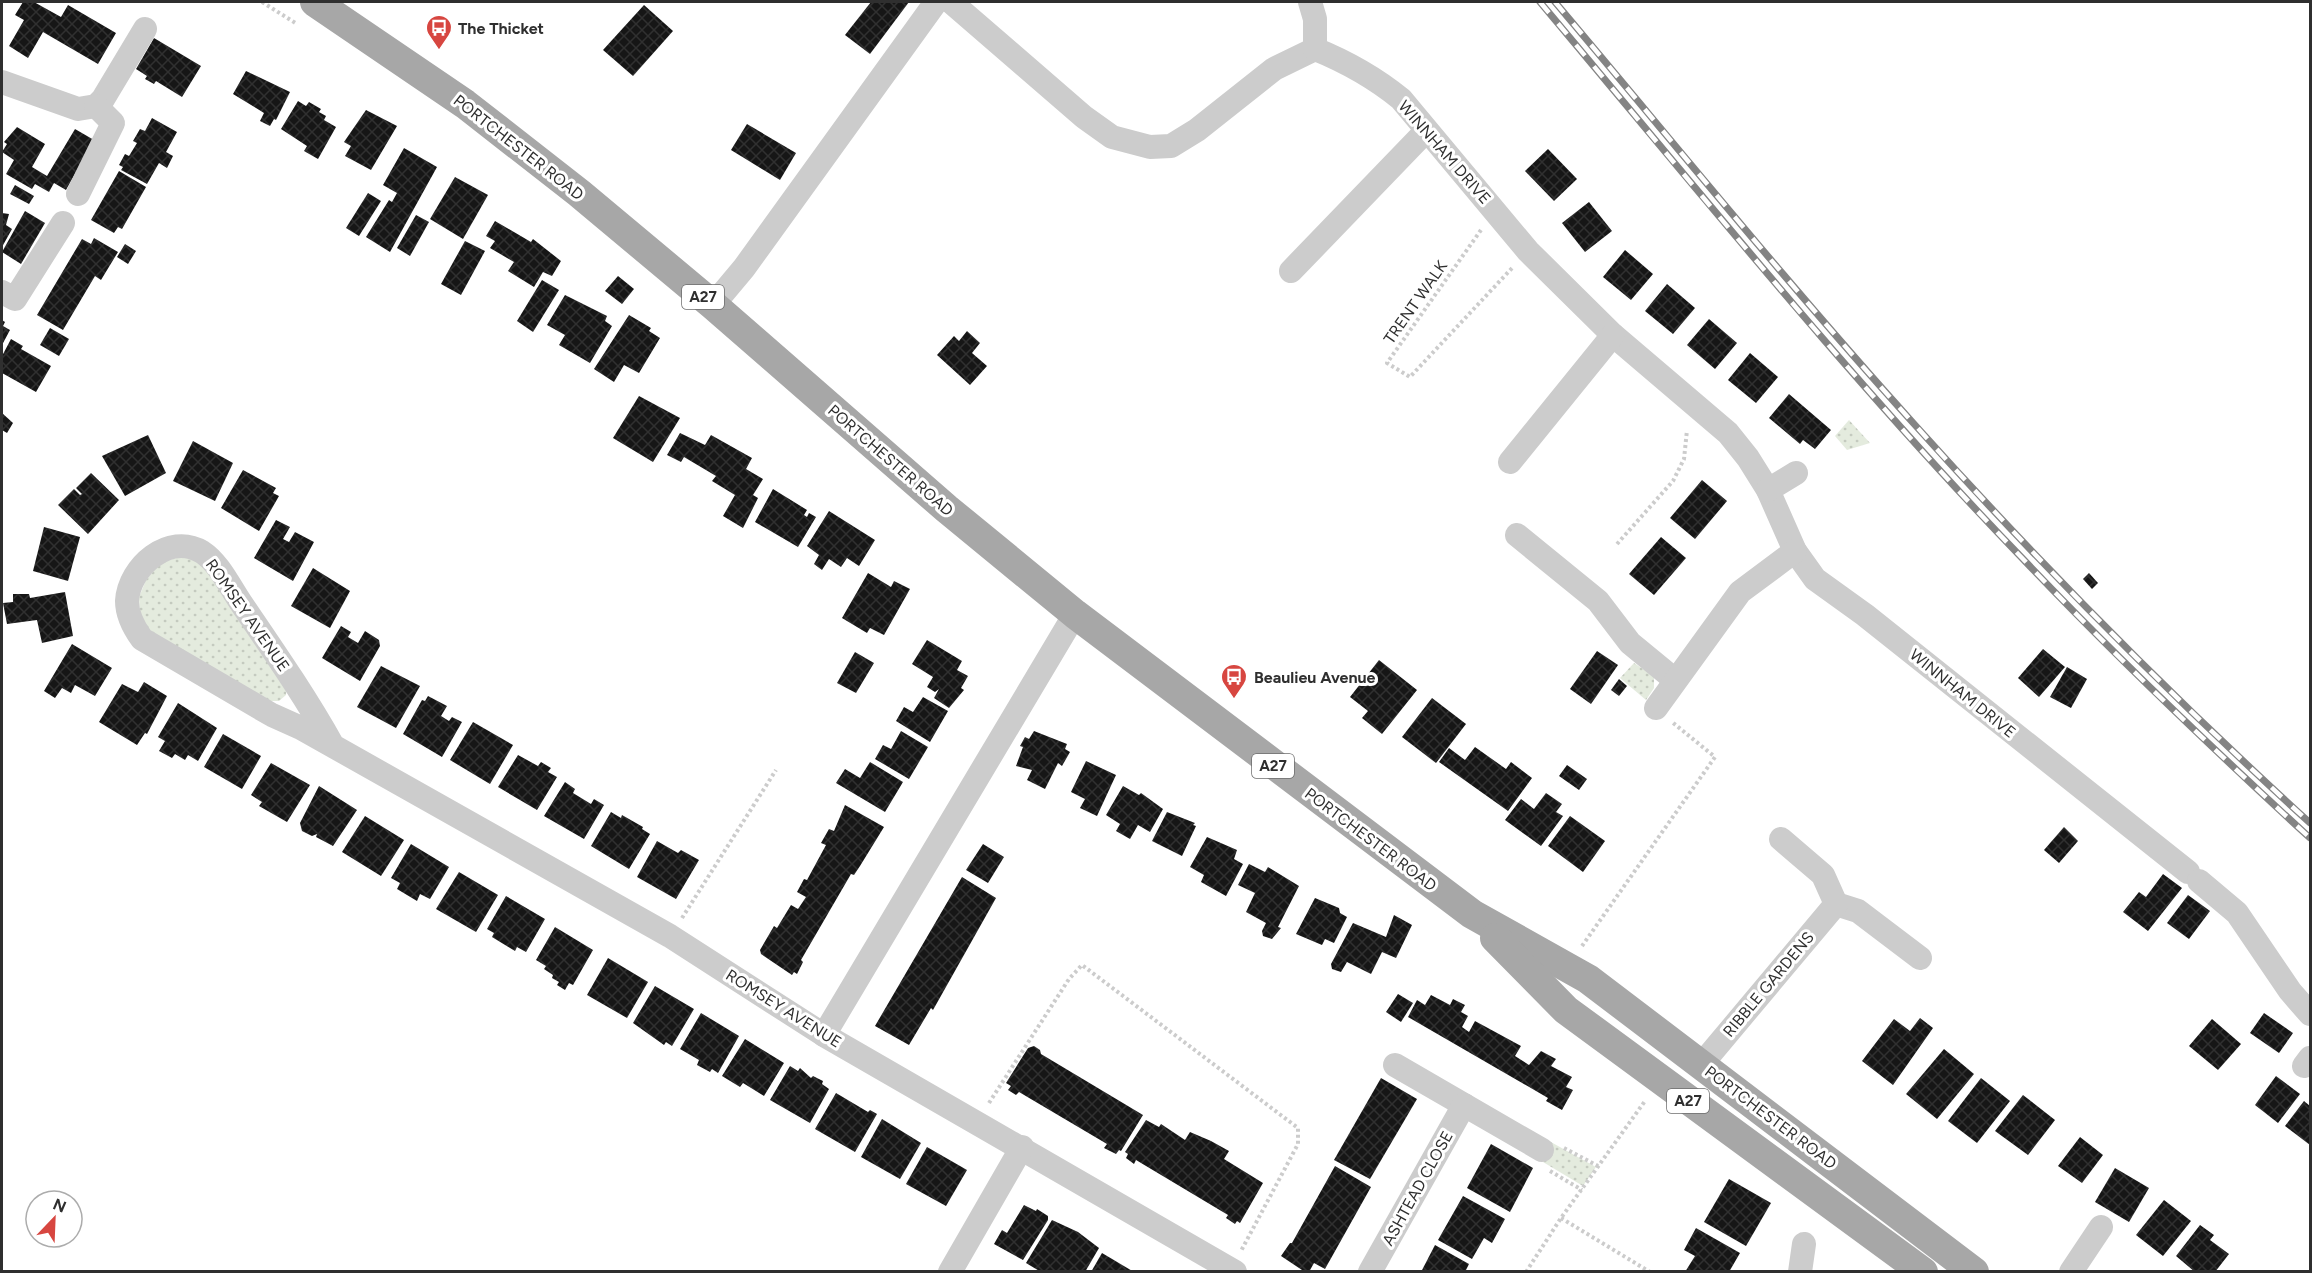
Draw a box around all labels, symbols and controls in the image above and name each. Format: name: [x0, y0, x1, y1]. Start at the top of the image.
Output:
bus stop icon: The Thicket: [424, 13, 454, 51]
place label: The Thicket: [458, 19, 544, 38]
street label: PORTCHESTER ROAD: [450, 91, 588, 204]
street label: WINNHAM DRIVE: [1395, 97, 1495, 208]
street label: TRENT WALK: [1380, 257, 1451, 348]
road number: A27: [682, 285, 724, 309]
street label: PORTCHESTER ROAD: [824, 401, 957, 520]
street label: ROMSEY AVENUE: [202, 555, 293, 675]
street label: WINNHAM DRIVE: [1906, 645, 2019, 742]
bus stop icon: Beaulieu Avenue: [1219, 662, 1249, 700]
place label: Beaulieu Avenue: [1254, 668, 1376, 687]
road number: A27: [1252, 754, 1294, 778]
street label: PORTCHESTER ROAD: [1301, 784, 1440, 895]
street label: RIBBLE GARDENS: [1719, 928, 1818, 1041]
street label: ROMSEY AVENUE: [722, 965, 845, 1052]
street label: PORTCHESTER ROAD: [1701, 1062, 1840, 1173]
road number: A27: [1667, 1089, 1709, 1113]
street label: ASHTEAD CLOSE: [1378, 1128, 1457, 1249]
north arrow: [24, 1189, 84, 1249]
text: N: [50, 1194, 69, 1217]

